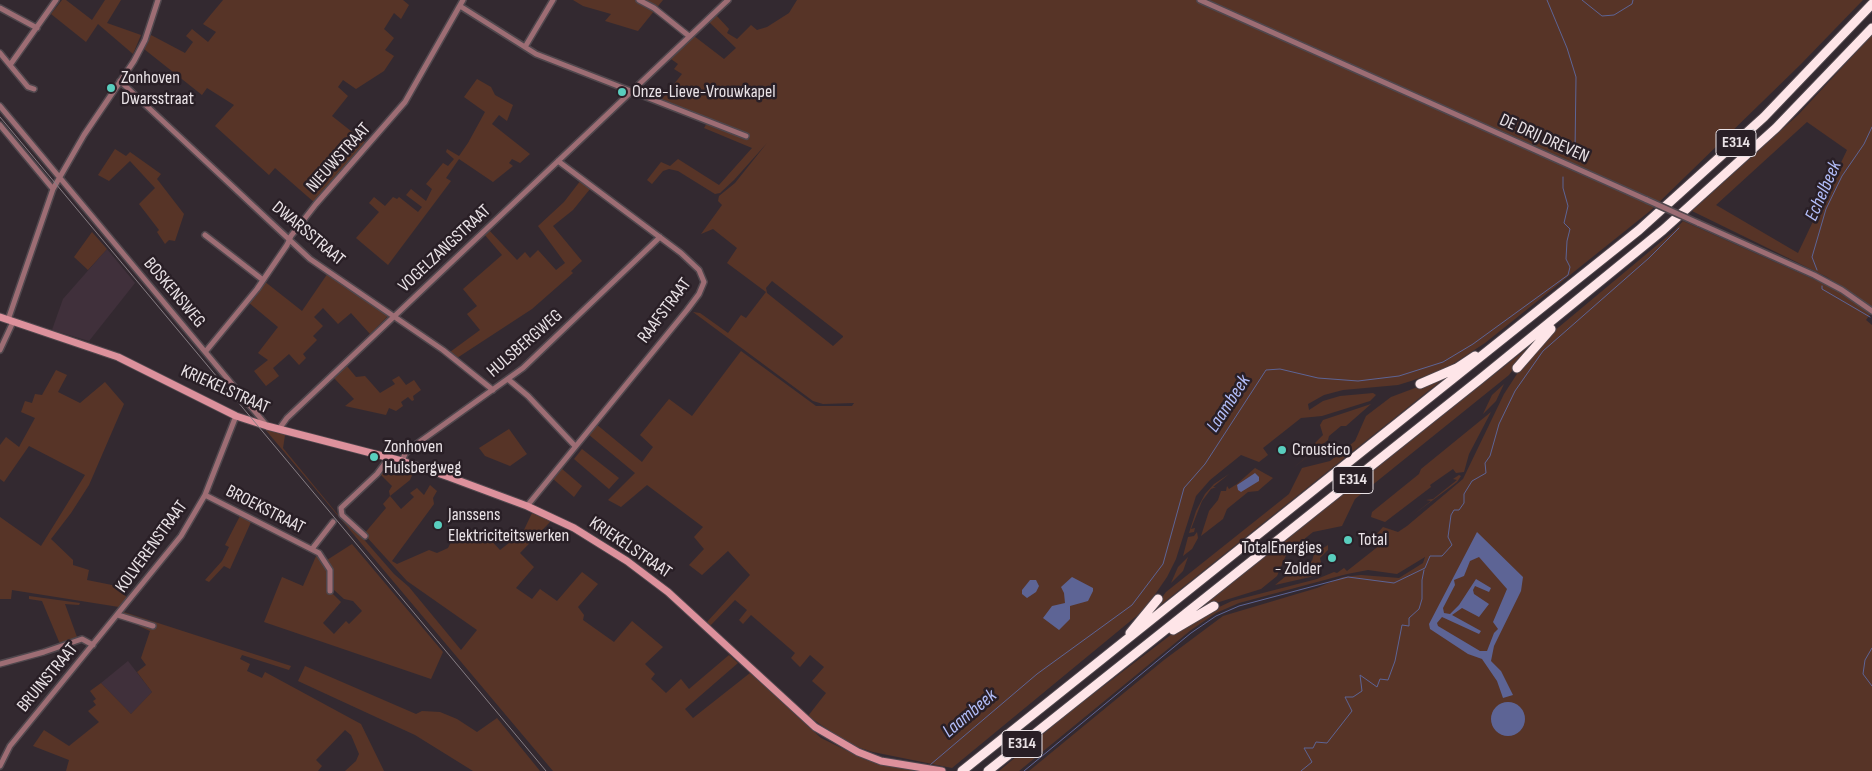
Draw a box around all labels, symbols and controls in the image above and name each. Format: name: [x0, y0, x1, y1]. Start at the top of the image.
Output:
place label: Zonhoven Dwarsstraat: [121, 67, 194, 110]
place label: Onze-Lieve-Vrouwkapel: [632, 81, 776, 103]
marker: Zonhoven Dwarsstraat: [105, 82, 117, 94]
marker: Onze-Lieve-Vrouwkapel: [616, 86, 628, 98]
street label: DE DRIJ DREVEN: [1496, 110, 1592, 168]
street label: NIEUWSTRAAT: [302, 119, 376, 197]
road number: E314: [1716, 130, 1756, 156]
water label: Echelbeek: [1801, 157, 1847, 225]
street label: DWARSSTRAAT: [267, 197, 349, 271]
street label: VOGELZANGSTRAAT: [394, 201, 496, 297]
street label: BOSKENSWEG: [138, 254, 210, 332]
street label: RAAFSTRAAT: [634, 274, 696, 348]
street label: HULSBERGWEG: [483, 305, 567, 383]
street label: KRIEKELSTRAAT: [177, 361, 273, 419]
water label: Laambeek: [1202, 371, 1256, 437]
place label: Zonhoven Hulsbergweg: [384, 436, 461, 478]
place label: Croustico: [1292, 439, 1350, 461]
marker: Croustico: [1276, 444, 1288, 456]
marker: Zonhoven Hulsbergweg: [368, 451, 380, 463]
road number: E314: [1333, 466, 1373, 494]
street label: BROEKSTRAAT: [222, 481, 308, 539]
street label: KOLVERENSTRAAT: [111, 497, 193, 597]
place label: Janssens Elektriciteitswerken: [448, 504, 569, 546]
street label: KRIEKELSTRAAT: [585, 513, 675, 583]
marker: Janssens Elektriciteitswerken: [432, 519, 444, 531]
place label: Total: [1358, 529, 1387, 551]
marker: Total: [1342, 534, 1354, 546]
place label: TotalEnergies - Zolder: [1241, 537, 1322, 580]
marker: TotalEnergies - Zolder: [1326, 552, 1338, 564]
street label: BRUINSTRAAT: [13, 639, 83, 717]
water label: Laambeek: [938, 685, 1002, 743]
road number: E314: [1002, 731, 1042, 758]

